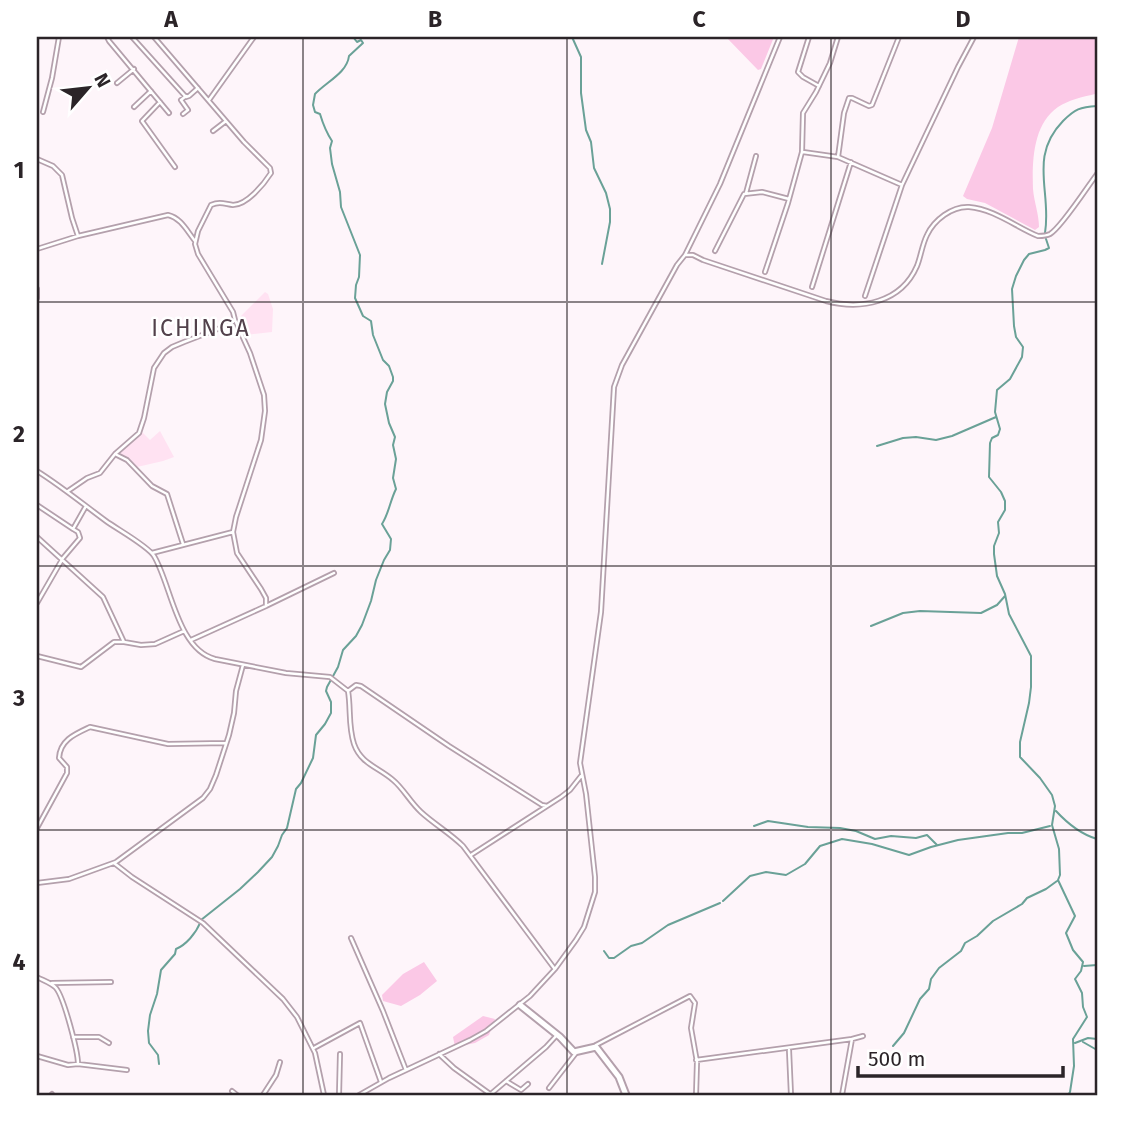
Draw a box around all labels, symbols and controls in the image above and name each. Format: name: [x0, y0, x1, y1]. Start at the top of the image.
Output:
text: A: [163, 5, 178, 33]
text: B: [428, 5, 442, 33]
text: C: [692, 5, 706, 33]
text: D: [956, 5, 971, 33]
north arrow: [52, 52, 122, 122]
text: N: [89, 69, 116, 91]
text: 1: [14, 156, 24, 184]
district label: ICHINGA: [151, 314, 251, 342]
text: 2: [13, 420, 25, 448]
text: 3: [12, 684, 25, 712]
text: 4: [13, 948, 26, 976]
scale bar: [858, 1034, 1062, 1078]
text: 500 m: [868, 1046, 926, 1072]

